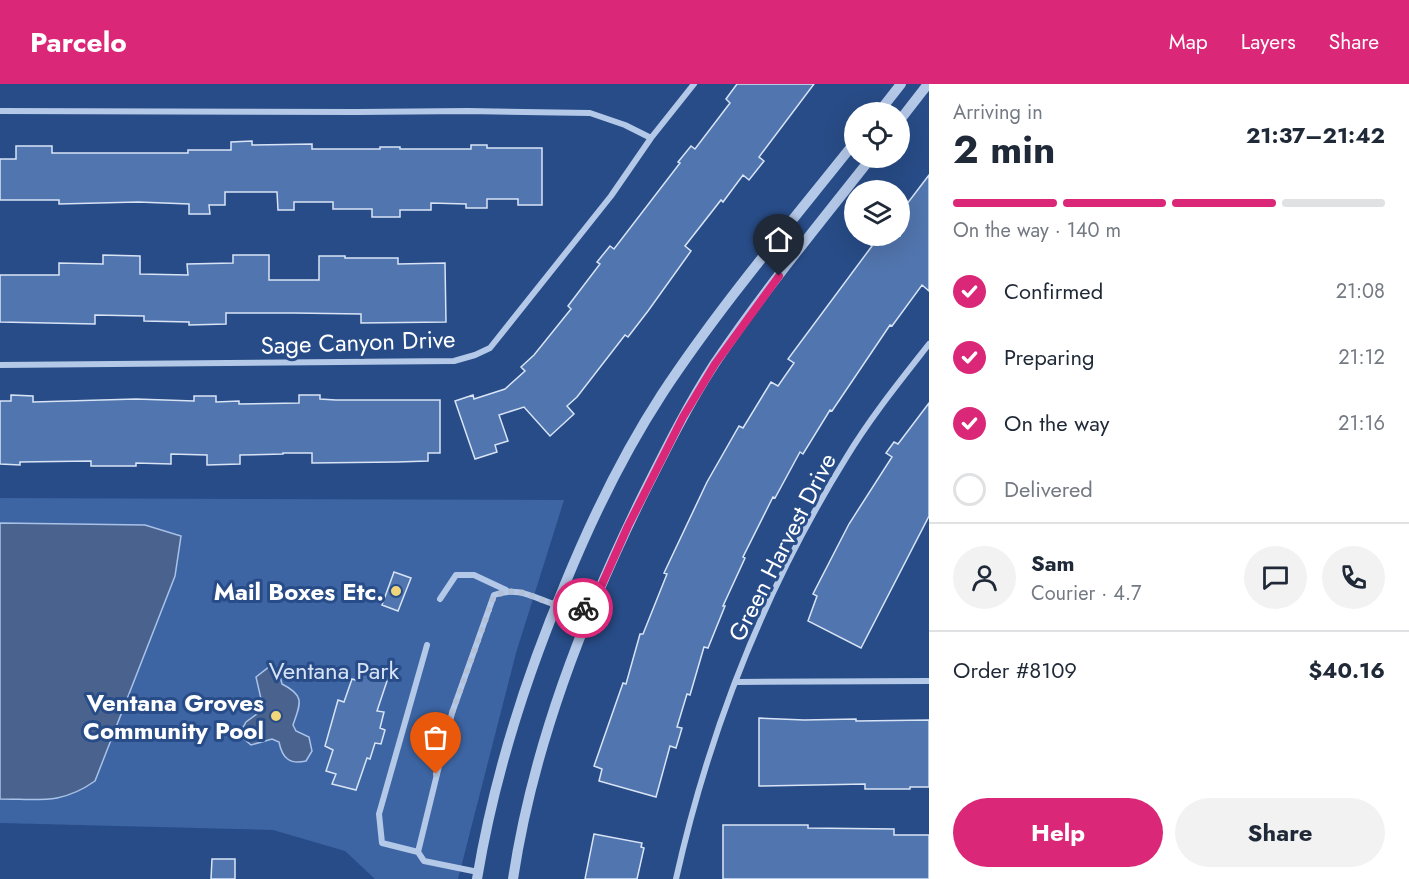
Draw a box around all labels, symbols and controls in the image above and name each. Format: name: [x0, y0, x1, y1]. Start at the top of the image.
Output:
text: Parcelo: [30, 22, 127, 63]
text: Map: [1169, 27, 1208, 57]
text: Layers: [1241, 27, 1296, 57]
text: Share: [1329, 27, 1379, 57]
text: Arriving in: [953, 98, 1043, 127]
map controls: [844, 102, 910, 246]
button: locate: [844, 102, 910, 168]
text: 21:37–21:42: [1246, 119, 1385, 151]
text: 2 min: [953, 121, 1055, 178]
button: layers: [844, 180, 910, 246]
pin: [753, 214, 804, 276]
text: On the way · 140 m: [953, 216, 1121, 245]
icon: home: [762, 223, 795, 256]
icon: check: [953, 275, 986, 308]
text: Confirmed: [1004, 275, 1103, 307]
text: 21:08: [1336, 277, 1385, 306]
street label: Sage Canyon Drive: [260, 321, 456, 363]
icon: check: [953, 341, 986, 374]
text: Preparing: [1004, 341, 1095, 373]
text: 21:12: [1338, 343, 1385, 372]
icon: check: [953, 407, 986, 440]
text: On the way: [1004, 407, 1109, 439]
text: 21:16: [1338, 409, 1385, 438]
street label: Green Harvest Drive: [719, 447, 845, 647]
text: Delivered: [1004, 473, 1093, 505]
button: person: [953, 546, 1016, 609]
button: chat: [1244, 546, 1307, 609]
button: phone: [1322, 546, 1385, 609]
text: Sam: [1031, 547, 1075, 579]
place label: Mail Boxes Etc.: [214, 574, 384, 609]
courier: [553, 578, 613, 638]
text: Courier · 4.7: [1031, 579, 1142, 608]
marker: Mail Boxes Etc.: [389, 584, 403, 598]
icon: bike: [567, 592, 600, 625]
park label: Ventana Park: [269, 653, 400, 688]
text: Order #8109: [953, 654, 1077, 686]
text: $40.16: [1308, 654, 1385, 686]
place label: Ventana Groves Community Pool: [83, 685, 264, 748]
marker: Ventana Groves Community Pool: [269, 709, 283, 723]
pin: [410, 712, 461, 774]
icon: bag: [419, 721, 452, 754]
button: Help: [953, 798, 1163, 867]
button: Share: [1175, 798, 1385, 867]

